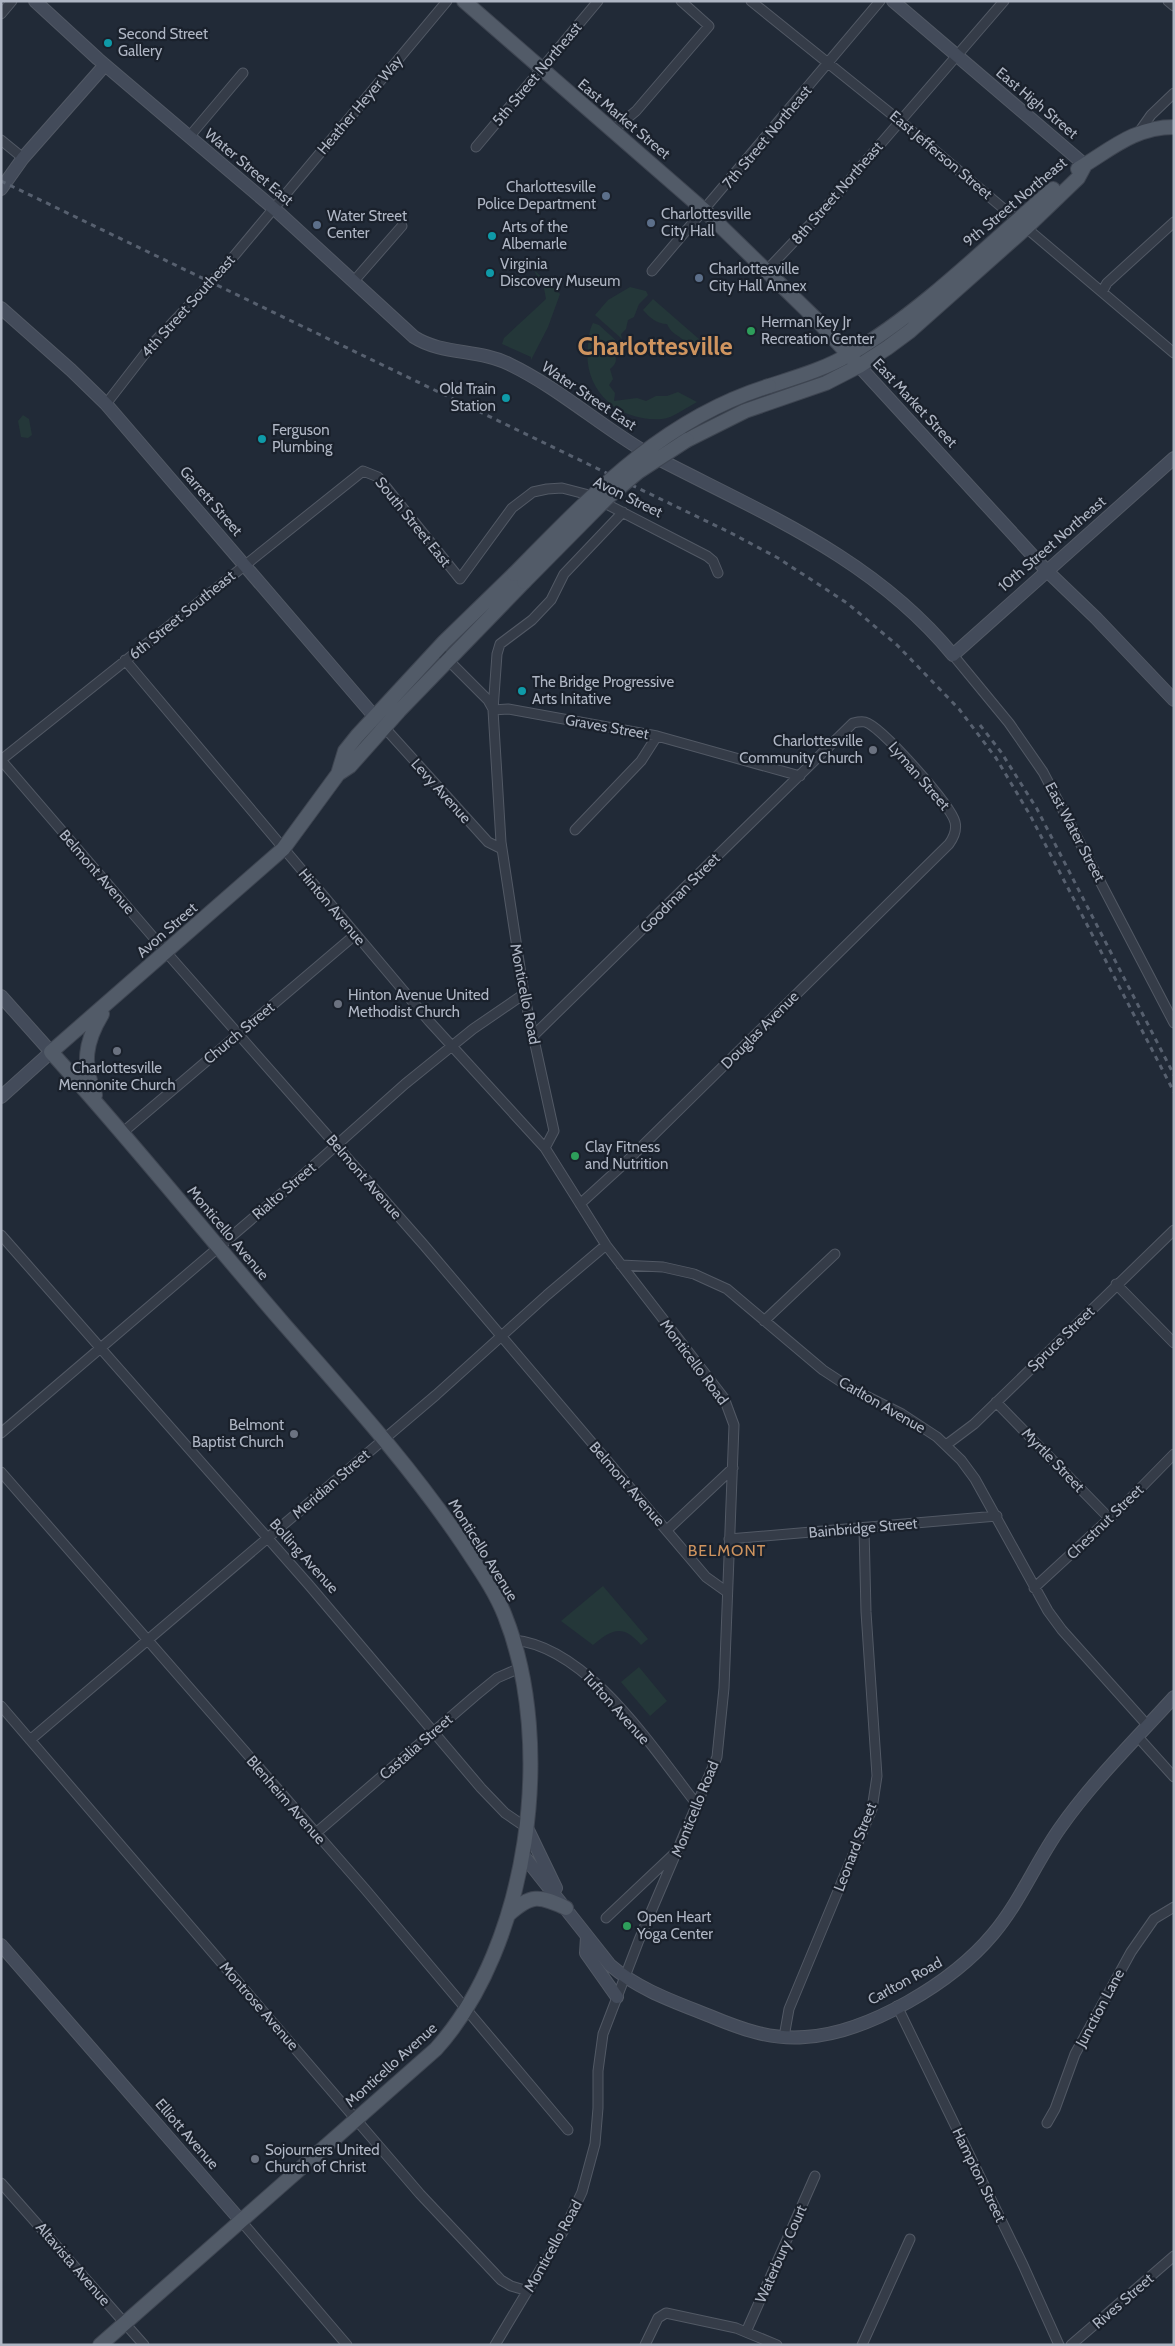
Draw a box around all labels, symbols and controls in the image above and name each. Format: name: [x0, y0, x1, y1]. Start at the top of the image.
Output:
street label: 5th Street Northeast: [489, 19, 585, 129]
place label: Second Street Gallery: [118, 25, 208, 60]
marker: Second Street Gallery: [102, 37, 114, 49]
street label: Heather Heyer Way: [313, 52, 407, 158]
street label: East High Street: [992, 64, 1082, 142]
street label: East Market Street: [574, 75, 674, 163]
street label: 7th Street Northeast: [719, 82, 815, 192]
street label: East Jefferson Street: [886, 107, 996, 203]
street label: Water Street East: [201, 125, 297, 209]
street label: 8th Street Northeast: [787, 138, 887, 248]
street label: 9th Street Northeast: [960, 153, 1070, 251]
place label: Charlottesville Police Department: [477, 178, 596, 213]
marker: Charlottesville Police Department: [600, 190, 612, 202]
place label: Charlottesville City Hall: [661, 205, 751, 240]
place label: Water Street Center: [327, 207, 407, 242]
marker: Charlottesville City Hall: [645, 217, 657, 229]
place label: Arts of the Albemarle: [502, 218, 568, 253]
marker: Water Street Center: [311, 219, 323, 231]
marker: Arts of the Albemarle: [486, 230, 498, 242]
street label: 4th Street Southeast: [137, 251, 239, 361]
place label: Virginia Discovery Museum: [500, 255, 620, 290]
place label: Charlottesville City Hall Annex: [709, 260, 807, 295]
marker: Virginia Discovery Museum: [484, 267, 496, 279]
marker: Charlottesville City Hall Annex: [693, 272, 705, 284]
place label: Herman Key Jr Recreation Center: [761, 313, 874, 348]
marker: Herman Key Jr Recreation Center: [745, 325, 757, 337]
district label: Charlottesville: [577, 331, 733, 361]
street label: East Market Street: [869, 355, 961, 451]
street label: Water Street East: [538, 358, 640, 434]
place label: Old Train Station: [439, 380, 496, 415]
marker: Old Train Station: [500, 392, 512, 404]
place label: Ferguson Plumbing: [272, 421, 333, 456]
marker: Ferguson Plumbing: [256, 433, 268, 445]
street label: Garrett Street: [176, 463, 246, 539]
street label: Avon Street: [591, 473, 665, 521]
street label: South Street East: [371, 474, 455, 570]
street label: 10th Street Northeast: [995, 492, 1109, 596]
street label: 6th Street Southeast: [125, 567, 239, 663]
place label: The Bridge Progressive Arts Initative: [532, 673, 675, 708]
marker: The Bridge Progressive Arts Initative: [516, 685, 528, 697]
street label: Graves Street: [564, 711, 650, 743]
place label: Charlottesville Community Church: [739, 732, 863, 767]
street label: Lyman Street: [884, 738, 954, 814]
marker: Charlottesville Community Church: [867, 744, 879, 756]
street label: Levy Avenue: [407, 755, 475, 827]
street label: East Water Street: [1041, 779, 1109, 885]
street label: Belmont Avenue: [55, 826, 139, 918]
street label: Goodman Street: [636, 849, 724, 937]
street label: Hinton Avenue: [295, 865, 369, 949]
street label: Avon Street: [133, 899, 201, 961]
street label: Monticello Road: [506, 942, 544, 1046]
place label: Hinton Avenue United Methodist Church: [348, 986, 489, 1021]
street label: Douglas Avenue: [717, 987, 803, 1073]
street label: Church Street: [200, 998, 278, 1068]
marker: Hinton Avenue United Methodist Church: [332, 998, 344, 1010]
marker: Charlottesville Mennonite Church: [111, 1045, 123, 1057]
place label: Charlottesville Mennonite Church: [58, 1059, 176, 1094]
street label: Belmont Avenue: [322, 1131, 406, 1223]
place label: Clay Fitness and Nutrition: [585, 1138, 668, 1173]
marker: Clay Fitness and Nutrition: [569, 1150, 581, 1162]
street label: Rialto Street: [249, 1159, 319, 1223]
street label: Monticello Avenue: [183, 1182, 273, 1284]
street label: Spruce Street: [1024, 1303, 1098, 1375]
street label: Monticello Road: [656, 1316, 732, 1408]
street label: Carlton Avenue: [835, 1373, 929, 1437]
place label: Belmont Baptist Church: [192, 1416, 284, 1451]
street label: Myrtle Street: [1018, 1424, 1088, 1496]
marker: Belmont Baptist Church: [288, 1428, 300, 1440]
street label: Belmont Avenue: [585, 1438, 669, 1530]
street label: Meridian Street: [289, 1446, 373, 1522]
street label: Chestnut Street: [1063, 1481, 1147, 1563]
street label: Monticello Avenue: [444, 1495, 522, 1605]
street label: Bainbridge Street: [808, 1514, 918, 1542]
street label: Bolling Avenue: [266, 1515, 342, 1597]
district label: BELMONT: [688, 1541, 766, 1560]
street label: Tufton Avenue: [579, 1668, 654, 1748]
street label: Castalia Street: [376, 1710, 456, 1784]
street label: Blenheim Avenue: [243, 1752, 330, 1848]
street label: Monticello Road: [667, 1758, 723, 1860]
street label: Leonard Street: [830, 1800, 880, 1894]
place label: Open Heart Yoga Center: [636, 1908, 713, 1943]
marker: Open Heart Yoga Center: [621, 1920, 633, 1932]
street label: Carlton Road: [865, 1953, 945, 2009]
street label: Montrose Avenue: [216, 1958, 302, 2054]
street label: Junction Lane: [1071, 1966, 1128, 2051]
street label: Monticello Avenue: [341, 2019, 441, 2111]
street label: Elliott Avenue: [151, 2095, 223, 2173]
street label: Hampton Street: [948, 2125, 1010, 2225]
place label: Sojourners United Church of Christ: [265, 2141, 380, 2176]
marker: Sojourners United Church of Christ: [249, 2153, 261, 2165]
street label: Monticello Road: [520, 2197, 586, 2295]
street label: Waterbury Court: [751, 2202, 811, 2306]
street label: Altavista Avenue: [32, 2219, 114, 2310]
street label: Rives Street: [1089, 2270, 1157, 2332]

